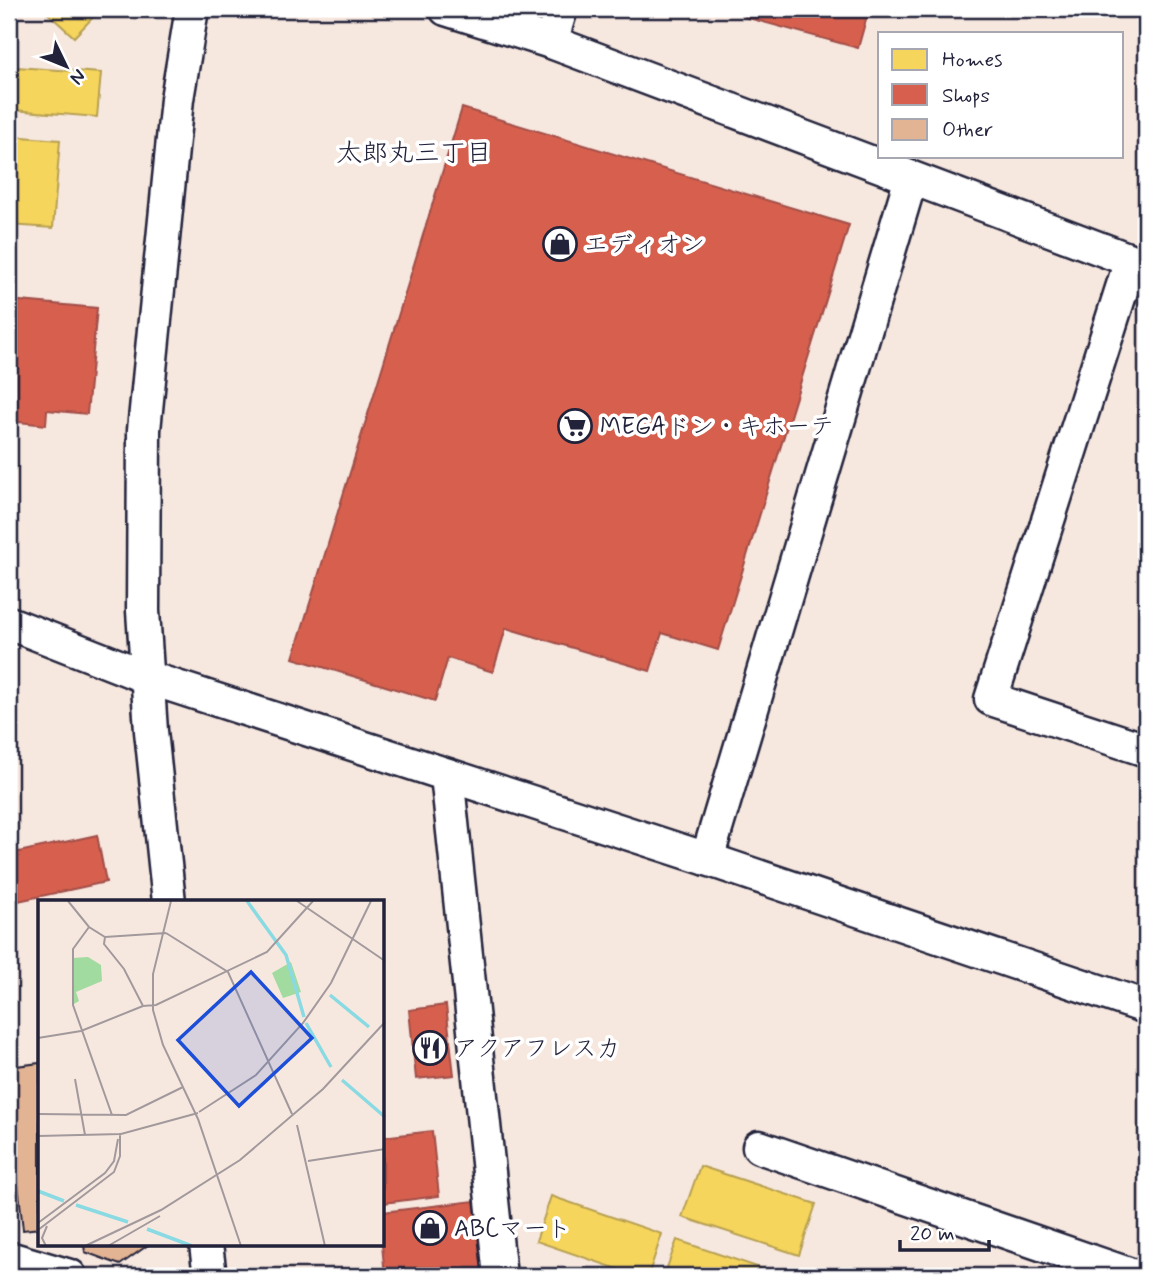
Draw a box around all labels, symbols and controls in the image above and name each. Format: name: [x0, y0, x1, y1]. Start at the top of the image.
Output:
north arrow: [32, 32, 102, 102]
legend: [878, 32, 1124, 158]
text: Homes: [942, 46, 1002, 74]
text: N: [64, 63, 91, 90]
text: Shops: [942, 82, 990, 110]
text: Other: [942, 116, 993, 144]
district label: 太郎丸三丁目: [336, 137, 492, 171]
shop icon: エディオン: [541, 225, 579, 263]
place label: エディオン: [584, 230, 705, 261]
supermarket icon: MEGAドン・キホーテ: [556, 407, 594, 445]
place label: MEGAドン・キホーテ: [600, 412, 834, 443]
inset map: [38, 900, 385, 1246]
restaurant icon: アクアフレスカ: [411, 1029, 449, 1067]
place label: アクアフレスカ: [454, 1034, 621, 1065]
scale bar: [900, 1208, 989, 1252]
shop icon: ABCマート: [411, 1209, 449, 1247]
place label: ABCマート: [454, 1214, 571, 1245]
text: 20 m: [910, 1220, 955, 1248]

